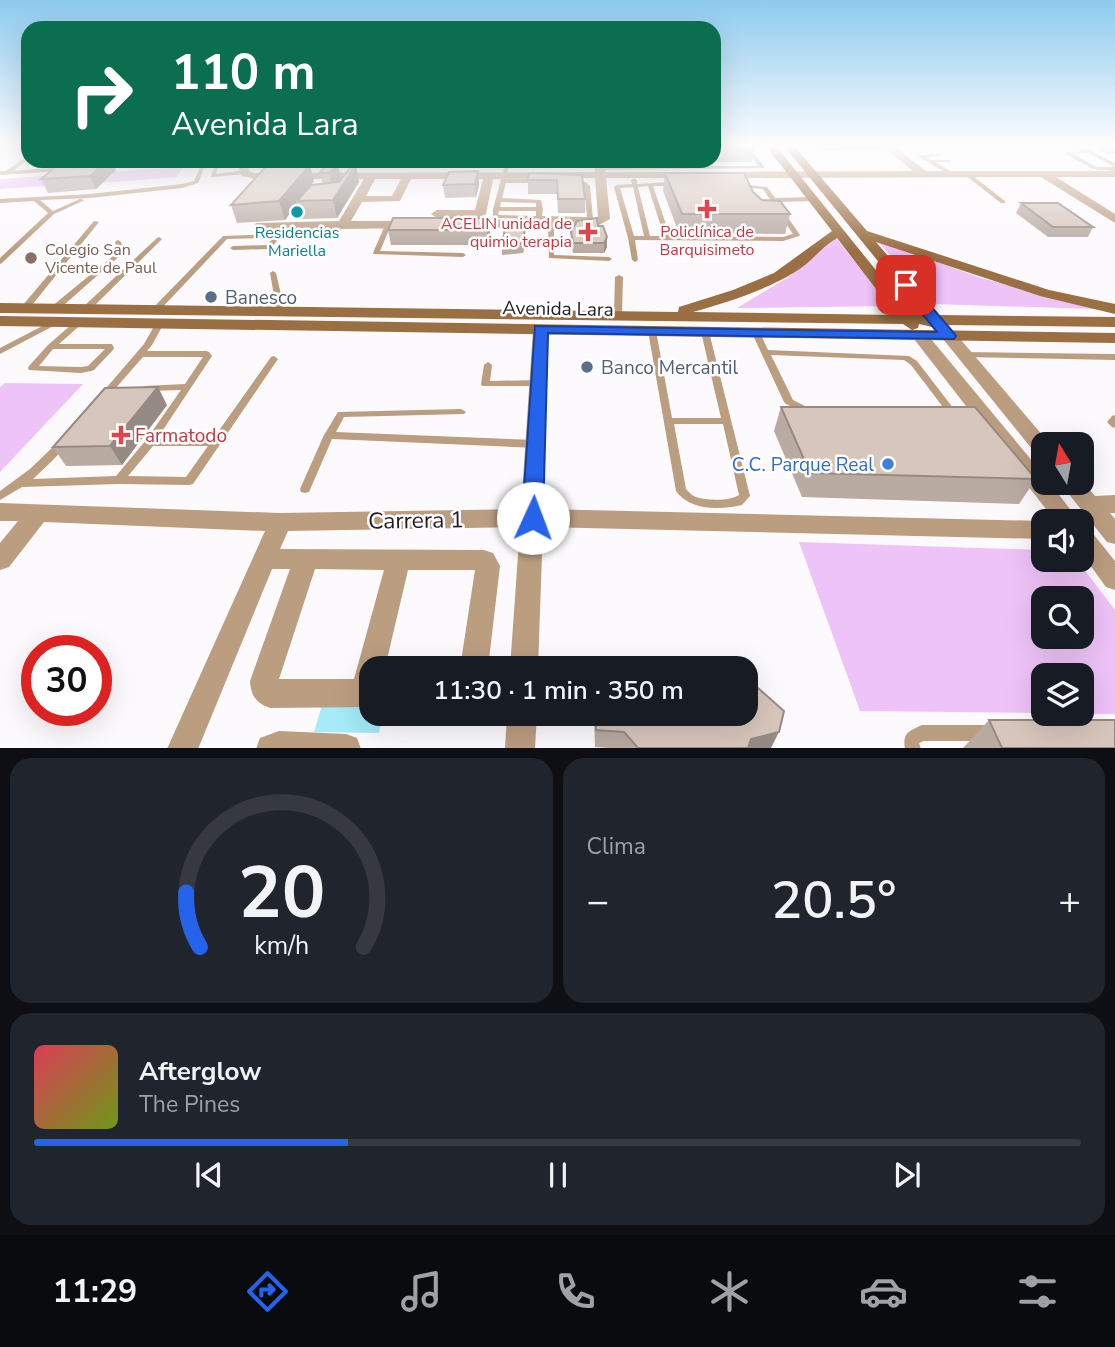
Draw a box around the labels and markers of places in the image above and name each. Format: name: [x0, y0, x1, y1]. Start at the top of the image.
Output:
marker: Policlínica de Barquisimeto: [697, 199, 717, 219]
marker: Residencias Mariella: [289, 204, 305, 220]
place label: ACELIN unidad de quimio terapia: [441, 213, 572, 253]
place label: Policlínica de Barquisimeto: [660, 221, 755, 261]
place label: Residencias Mariella: [255, 222, 339, 262]
marker: ACELIN unidad de quimio terapia: [578, 222, 598, 242]
place label: Colegio San Vicente de Paul: [44, 239, 157, 279]
marker: Colegio San Vicente de Paul: [23, 250, 39, 266]
pin: [876, 255, 936, 315]
place label: Banesco: [225, 285, 297, 311]
marker: Banesco: [203, 289, 219, 305]
place label: Banco Mercantil: [601, 355, 738, 381]
marker: Banco Mercantil: [579, 359, 595, 375]
place label: Farmatodo: [135, 423, 227, 449]
marker: Farmatodo: [113, 427, 129, 443]
place label: C.C. Parque Real: [732, 452, 874, 478]
marker: C.C. Parque Real: [880, 456, 896, 472]

